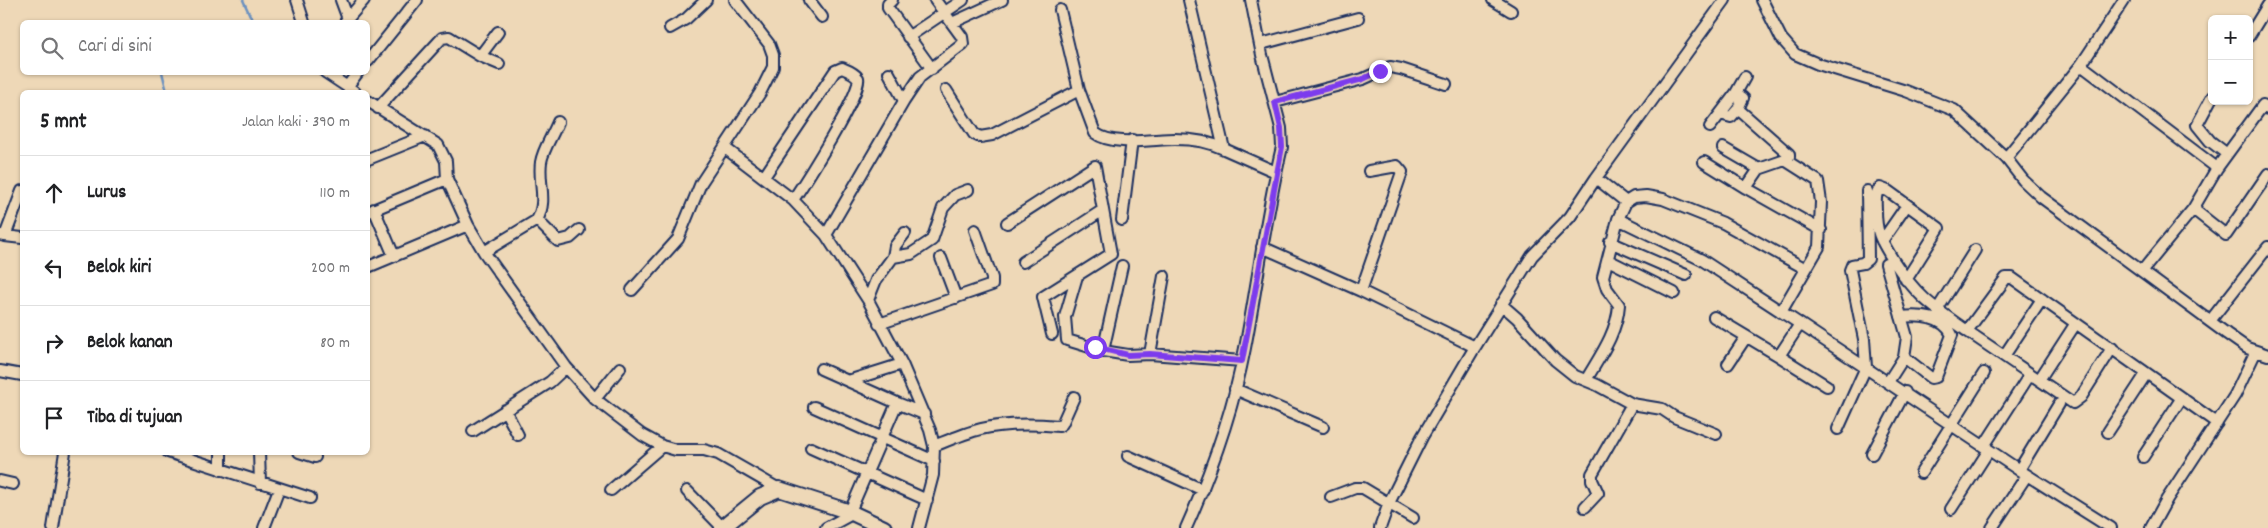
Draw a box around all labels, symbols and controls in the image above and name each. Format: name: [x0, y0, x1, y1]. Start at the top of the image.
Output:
map controls: [2208, 15, 2253, 105]
button: +: [2208, 15, 2253, 60]
search box: [20, 20, 370, 75]
icon: search: [38, 34, 66, 62]
text: Cari di sini: [78, 34, 152, 61]
route end: [1369, 60, 1392, 83]
button: −: [2208, 60, 2253, 105]
text: 5 mnt: [40, 108, 86, 138]
text: Jalan kaki · 390 m: [242, 111, 350, 134]
icon: ahead: [40, 179, 68, 207]
text: Lurus: [87, 180, 126, 207]
text: 110 m: [320, 182, 350, 205]
icon: left: [40, 254, 68, 282]
text: Belok kiri: [87, 255, 151, 282]
text: 200 m: [311, 257, 350, 280]
icon: right: [40, 329, 68, 357]
text: Belok kanan: [87, 330, 173, 357]
text: 80 m: [320, 332, 350, 355]
route start: [1084, 336, 1107, 359]
icon: arrive: [40, 404, 68, 432]
text: Tiba di tujuan: [87, 405, 182, 432]

